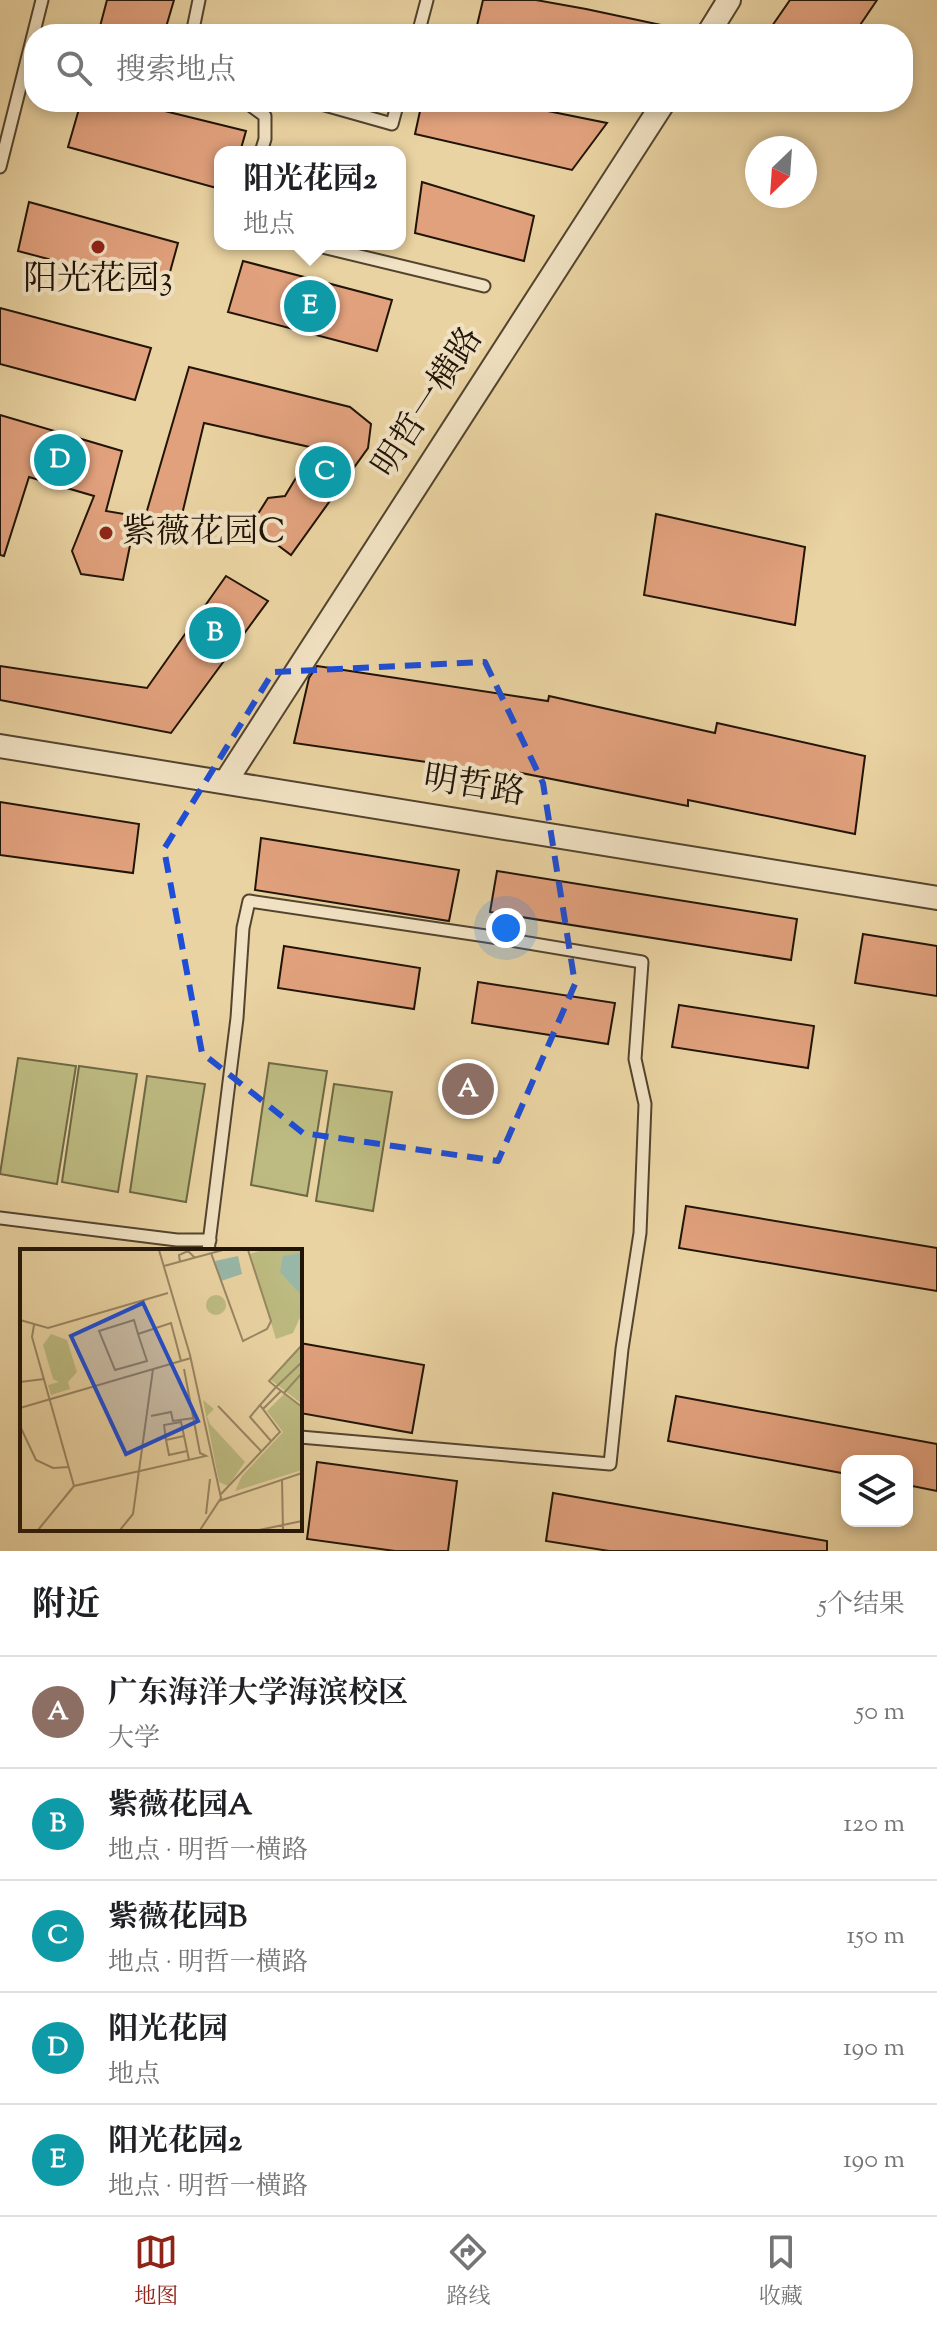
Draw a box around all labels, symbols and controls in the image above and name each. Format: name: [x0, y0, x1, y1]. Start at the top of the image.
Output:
search box: [24, 24, 913, 112]
icon: search: [52, 46, 96, 90]
text: 搜索地点: [116, 50, 236, 93]
north arrow: [745, 136, 817, 208]
popup: [214, 146, 406, 250]
text: 阳光花园2: [243, 159, 377, 202]
text: 地点: [243, 207, 295, 244]
marker: 阳光花园3: [89, 238, 107, 256]
place label: 阳光花园3: [23, 256, 173, 305]
pin: E: [284, 276, 336, 336]
street label: 明哲一横路: [362, 318, 496, 488]
pin: D: [34, 430, 86, 490]
pin: C: [299, 442, 351, 502]
place label: 紫薇花园C: [122, 509, 285, 558]
marker: 紫薇花园C: [97, 524, 115, 542]
pin: B: [189, 603, 241, 663]
street label: 明哲路: [420, 755, 528, 819]
your location: [486, 908, 526, 948]
pin: A: [442, 1059, 494, 1119]
inset map: [20, 1249, 302, 1531]
map controls: [841, 1455, 913, 1527]
button: layers: [841, 1455, 913, 1527]
text: 附近: [32, 1582, 100, 1631]
text: 5个结果: [818, 1587, 905, 1624]
text: 广东海洋大学海滨校区: [108, 1673, 408, 1716]
text: A: [47, 1694, 69, 1731]
text: 50 m: [855, 1694, 905, 1731]
text: 大学: [108, 1721, 160, 1758]
text: 紫薇花园A: [108, 1785, 252, 1828]
text: B: [50, 1806, 66, 1843]
text: 120 m: [843, 1806, 905, 1843]
text: 地点 · 明哲一横路: [108, 1833, 308, 1870]
text: 紫薇花园B: [108, 1897, 247, 1940]
text: C: [48, 1918, 68, 1955]
text: 150 m: [846, 1918, 905, 1955]
text: 地点 · 明哲一横路: [108, 1945, 308, 1982]
text: 阳光花园: [108, 2009, 228, 2052]
text: D: [48, 2030, 68, 2067]
text: 190 m: [843, 2030, 905, 2067]
text: 地点: [108, 2057, 160, 2094]
text: 阳光花园2: [108, 2121, 242, 2164]
text: E: [50, 2142, 66, 2179]
text: 190 m: [843, 2142, 905, 2179]
text: 地点 · 明哲一横路: [108, 2169, 308, 2206]
tab: 地图: [134, 2230, 178, 2314]
tab: 路线: [446, 2230, 491, 2314]
tab: 收藏: [759, 2230, 803, 2314]

